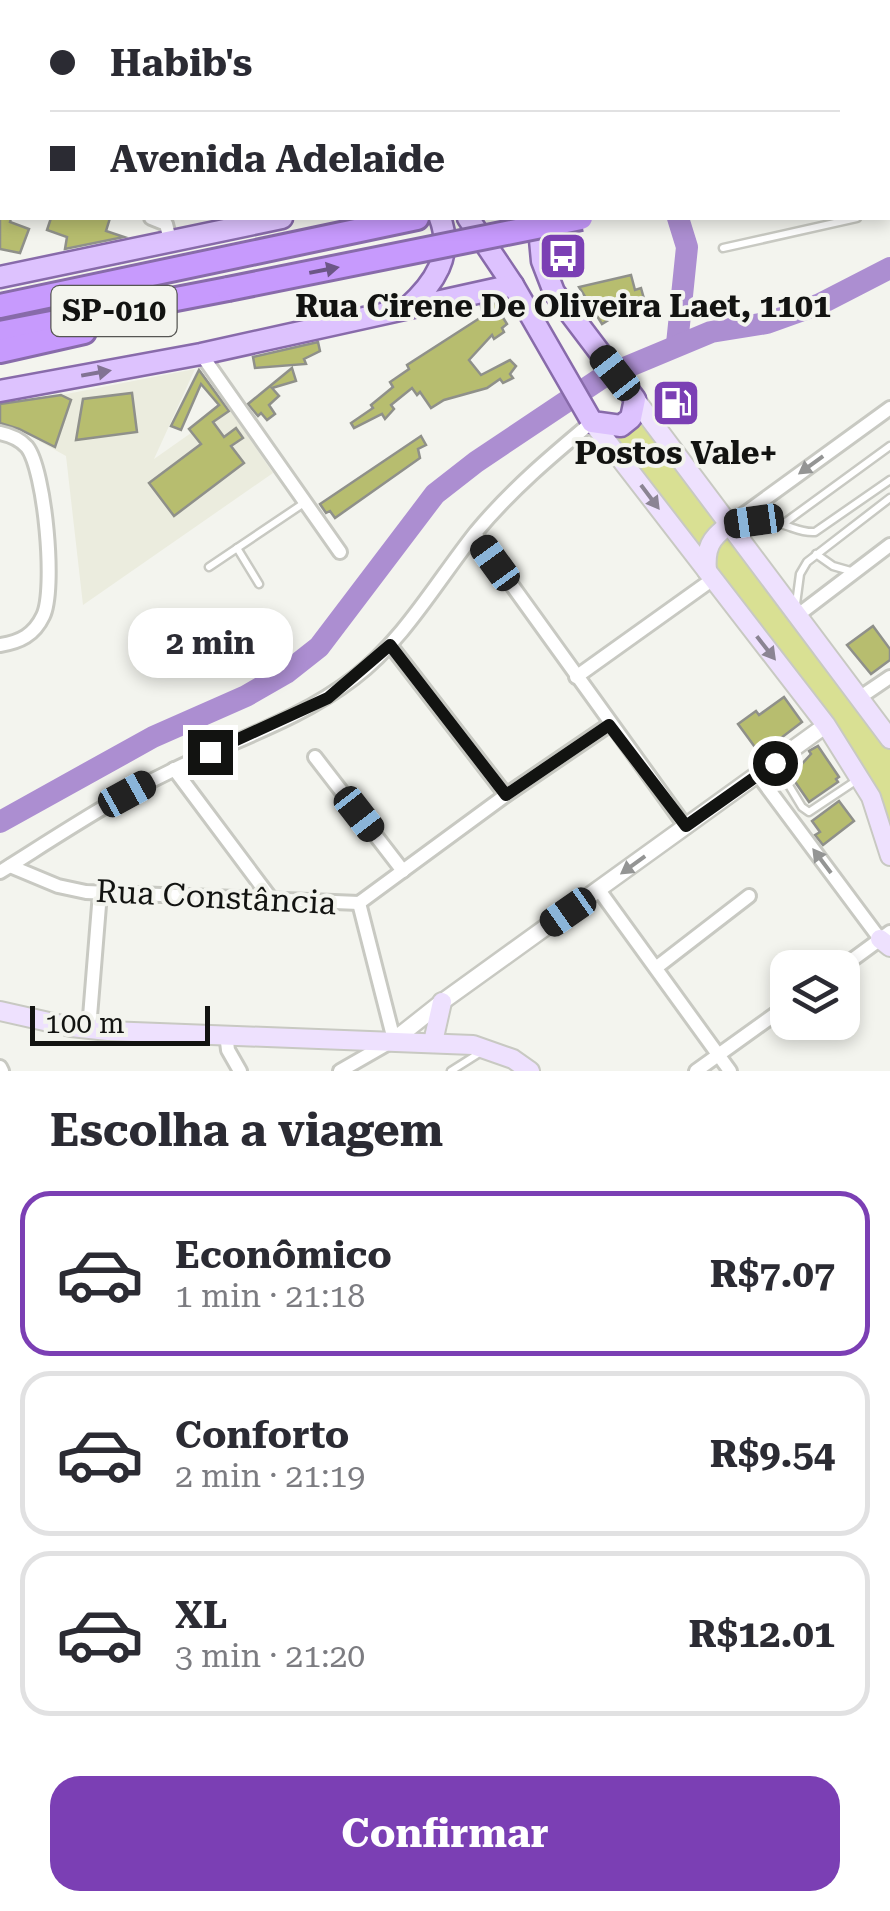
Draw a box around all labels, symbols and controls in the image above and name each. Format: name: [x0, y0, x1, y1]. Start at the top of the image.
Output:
text: Habib's: [110, 41, 252, 85]
text: Avenida Adelaide: [110, 137, 445, 181]
bus stop icon: Rua Cirene De Oliveira Laet, 1101: [537, 230, 589, 282]
one-way arrow: [309, 261, 340, 277]
road number: SP-010: [52, 286, 176, 336]
place label: Rua Cirene De Oliveira Laet, 1101: [295, 287, 831, 325]
car: [585, 340, 645, 406]
one-way arrow: [81, 365, 112, 380]
fuel station icon: Postos Vale+: [650, 377, 702, 429]
place label: Postos Vale+: [574, 434, 778, 472]
one-way arrow: [798, 455, 824, 474]
one-way arrow: [639, 484, 659, 510]
car: [722, 502, 786, 540]
car: [465, 530, 525, 596]
callout: 2 min: [128, 607, 292, 677]
text: 2 min: [166, 624, 255, 662]
one-way arrow: [756, 635, 777, 661]
route end: [188, 730, 233, 775]
route start: [753, 741, 798, 786]
car: [93, 766, 161, 822]
car: [329, 781, 389, 847]
one-way arrow: [812, 848, 832, 874]
one-way arrow: [620, 854, 646, 874]
street label: Rua Constância: [95, 872, 337, 922]
car: [535, 883, 601, 941]
map controls: [770, 950, 860, 1040]
button: layers: [770, 950, 860, 1040]
scale bar: [30, 1001, 210, 1046]
text: 100 m: [45, 1007, 125, 1040]
text: Escolha a viagem: [50, 1104, 443, 1157]
icon: car: [55, 1229, 145, 1319]
text: Econômico: [175, 1233, 392, 1277]
text: R$7.07: [710, 1252, 835, 1296]
text: 1 min · 21:18: [175, 1277, 365, 1315]
icon: car: [55, 1409, 145, 1499]
text: Conforto: [175, 1413, 349, 1457]
text: R$9.54: [710, 1432, 835, 1476]
text: 2 min · 21:19: [175, 1457, 365, 1495]
icon: car: [55, 1589, 145, 1679]
text: XL: [175, 1593, 227, 1637]
text: R$12.01: [688, 1612, 835, 1656]
text: 3 min · 21:20: [175, 1637, 365, 1675]
button: Confirmar: [50, 1776, 840, 1891]

